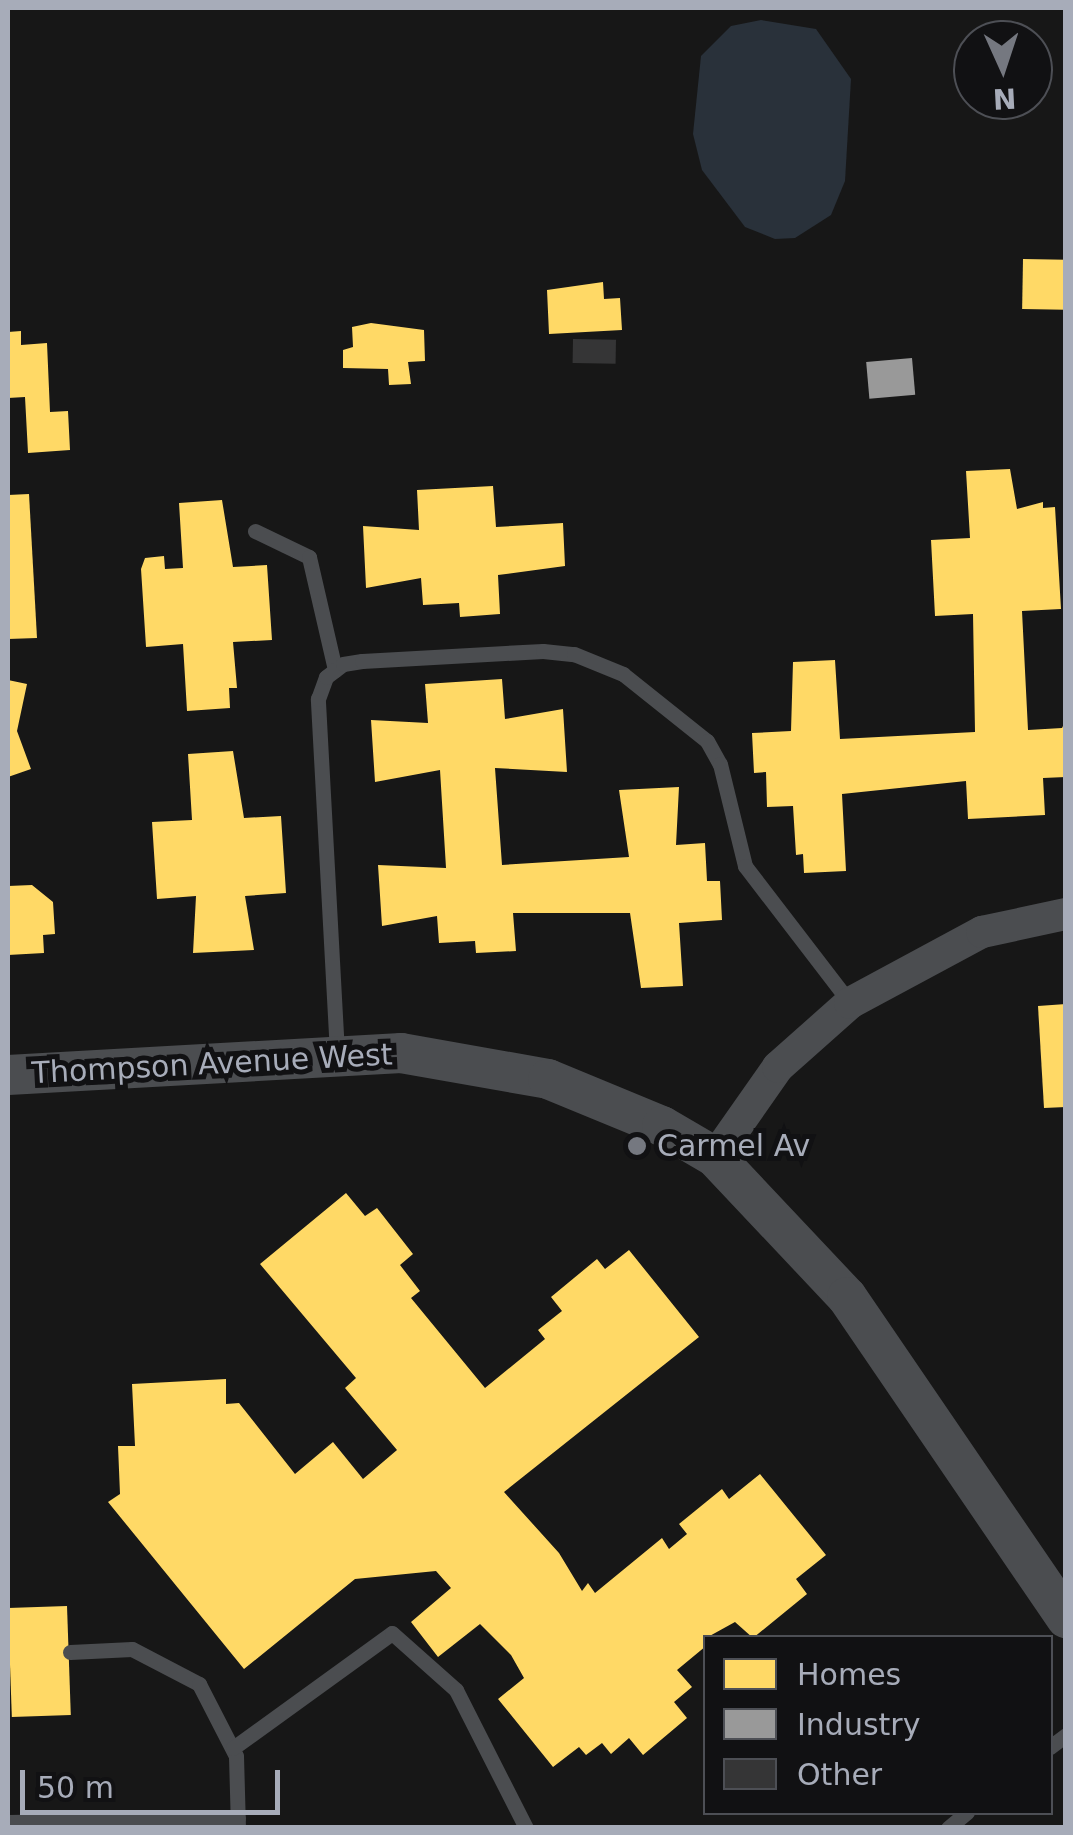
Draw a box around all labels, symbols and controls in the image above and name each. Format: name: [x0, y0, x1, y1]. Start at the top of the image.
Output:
north arrow: [953, 20, 1053, 120]
text: N: [992, 81, 1017, 116]
street label: Thompson Avenue West: [31, 1037, 393, 1091]
place label: Carmel Av: [657, 1128, 810, 1164]
marker: Carmel Av: [626, 1135, 648, 1157]
legend: [703, 1635, 1053, 1815]
text: Homes: [797, 1657, 901, 1692]
text: Industry: [797, 1707, 920, 1742]
scale bar: [25, 1750, 285, 1812]
text: Other: [797, 1757, 882, 1792]
text: 50 m: [37, 1770, 114, 1805]

